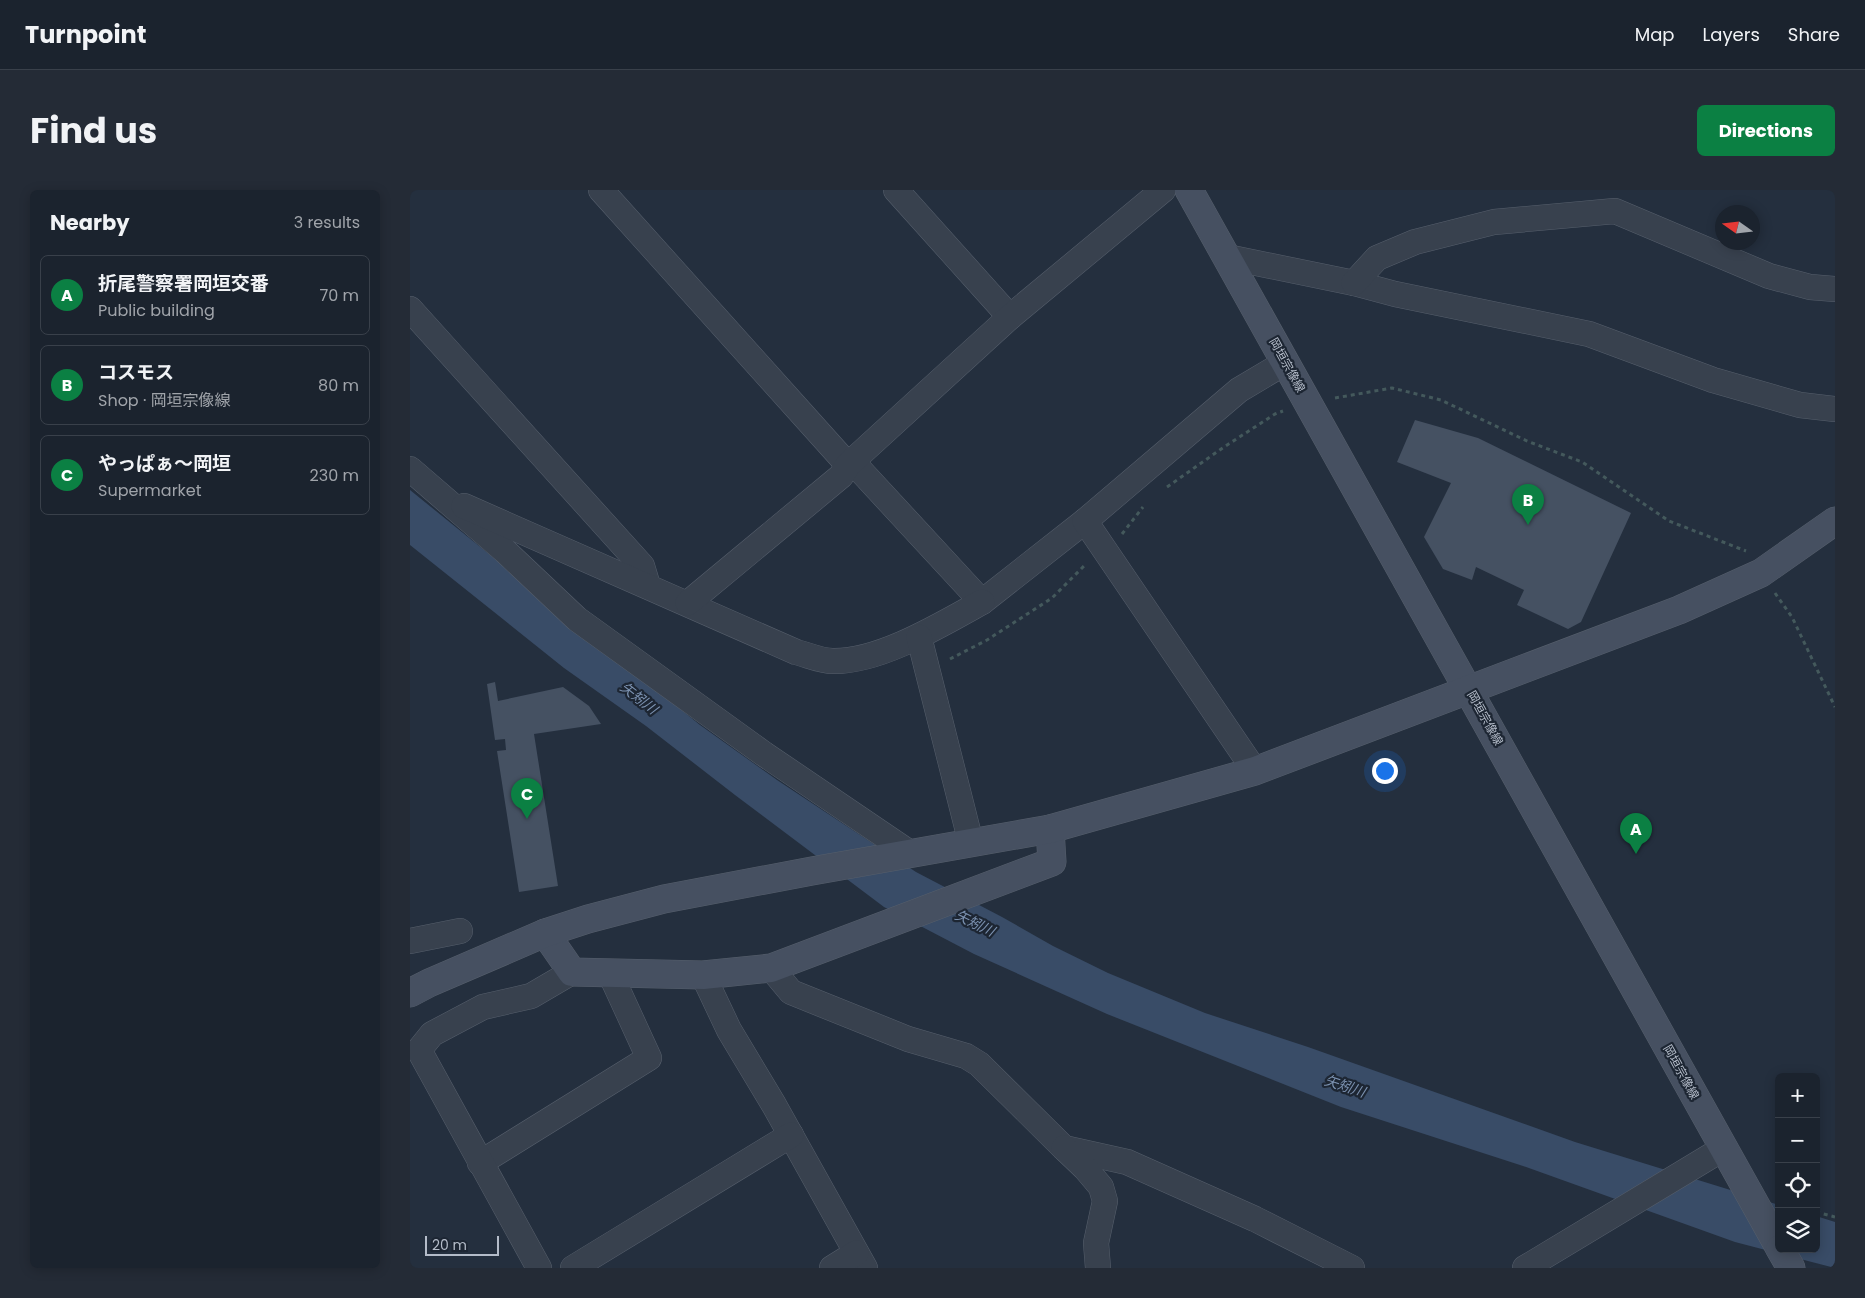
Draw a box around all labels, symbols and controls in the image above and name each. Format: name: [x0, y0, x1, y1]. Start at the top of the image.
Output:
text: Turnpoint: [25, 18, 146, 51]
text: Map: [1635, 22, 1675, 47]
text: Layers: [1703, 22, 1760, 47]
text: Share: [1788, 22, 1840, 47]
button: Directions: [1697, 105, 1835, 156]
text: Find us: [30, 106, 157, 155]
north arrow: [1715, 205, 1760, 250]
text: Nearby: [50, 208, 130, 237]
text: 3 results: [294, 211, 360, 234]
text: 折尾警察署岡垣交番: [98, 270, 269, 297]
text: A: [61, 284, 73, 307]
text: 70 m: [319, 284, 359, 307]
text: Public building: [98, 299, 215, 322]
street label: 岡垣宗像線: [1265, 334, 1309, 395]
text: コスモス: [98, 359, 174, 386]
text: B: [62, 374, 72, 397]
text: 80 m: [318, 374, 359, 397]
text: Shop · 岡垣宗像線: [98, 389, 231, 412]
text: やっぱぁ～岡垣: [98, 450, 231, 477]
text: C: [61, 464, 73, 487]
text: 230 m: [310, 464, 359, 487]
text: Supermarket: [98, 479, 202, 502]
pin: B: [1512, 484, 1544, 525]
water label: 矢矧川: [616, 677, 663, 720]
street label: 岡垣宗像線: [1463, 687, 1507, 748]
your location: [1372, 758, 1398, 784]
pin: C: [511, 778, 543, 819]
pin: A: [1620, 813, 1652, 854]
water label: 矢矧川: [952, 905, 1000, 942]
street label: 岡垣宗像線: [1659, 1041, 1703, 1102]
water label: 矢矧川: [1322, 1070, 1370, 1103]
map controls: [1775, 1073, 1820, 1253]
button: +: [1775, 1073, 1820, 1118]
button: −: [1775, 1118, 1820, 1163]
button: locate: [1775, 1163, 1820, 1208]
button: layers: [1775, 1208, 1820, 1253]
scale bar: [425, 1233, 499, 1256]
text: 20 m: [432, 1235, 467, 1255]

